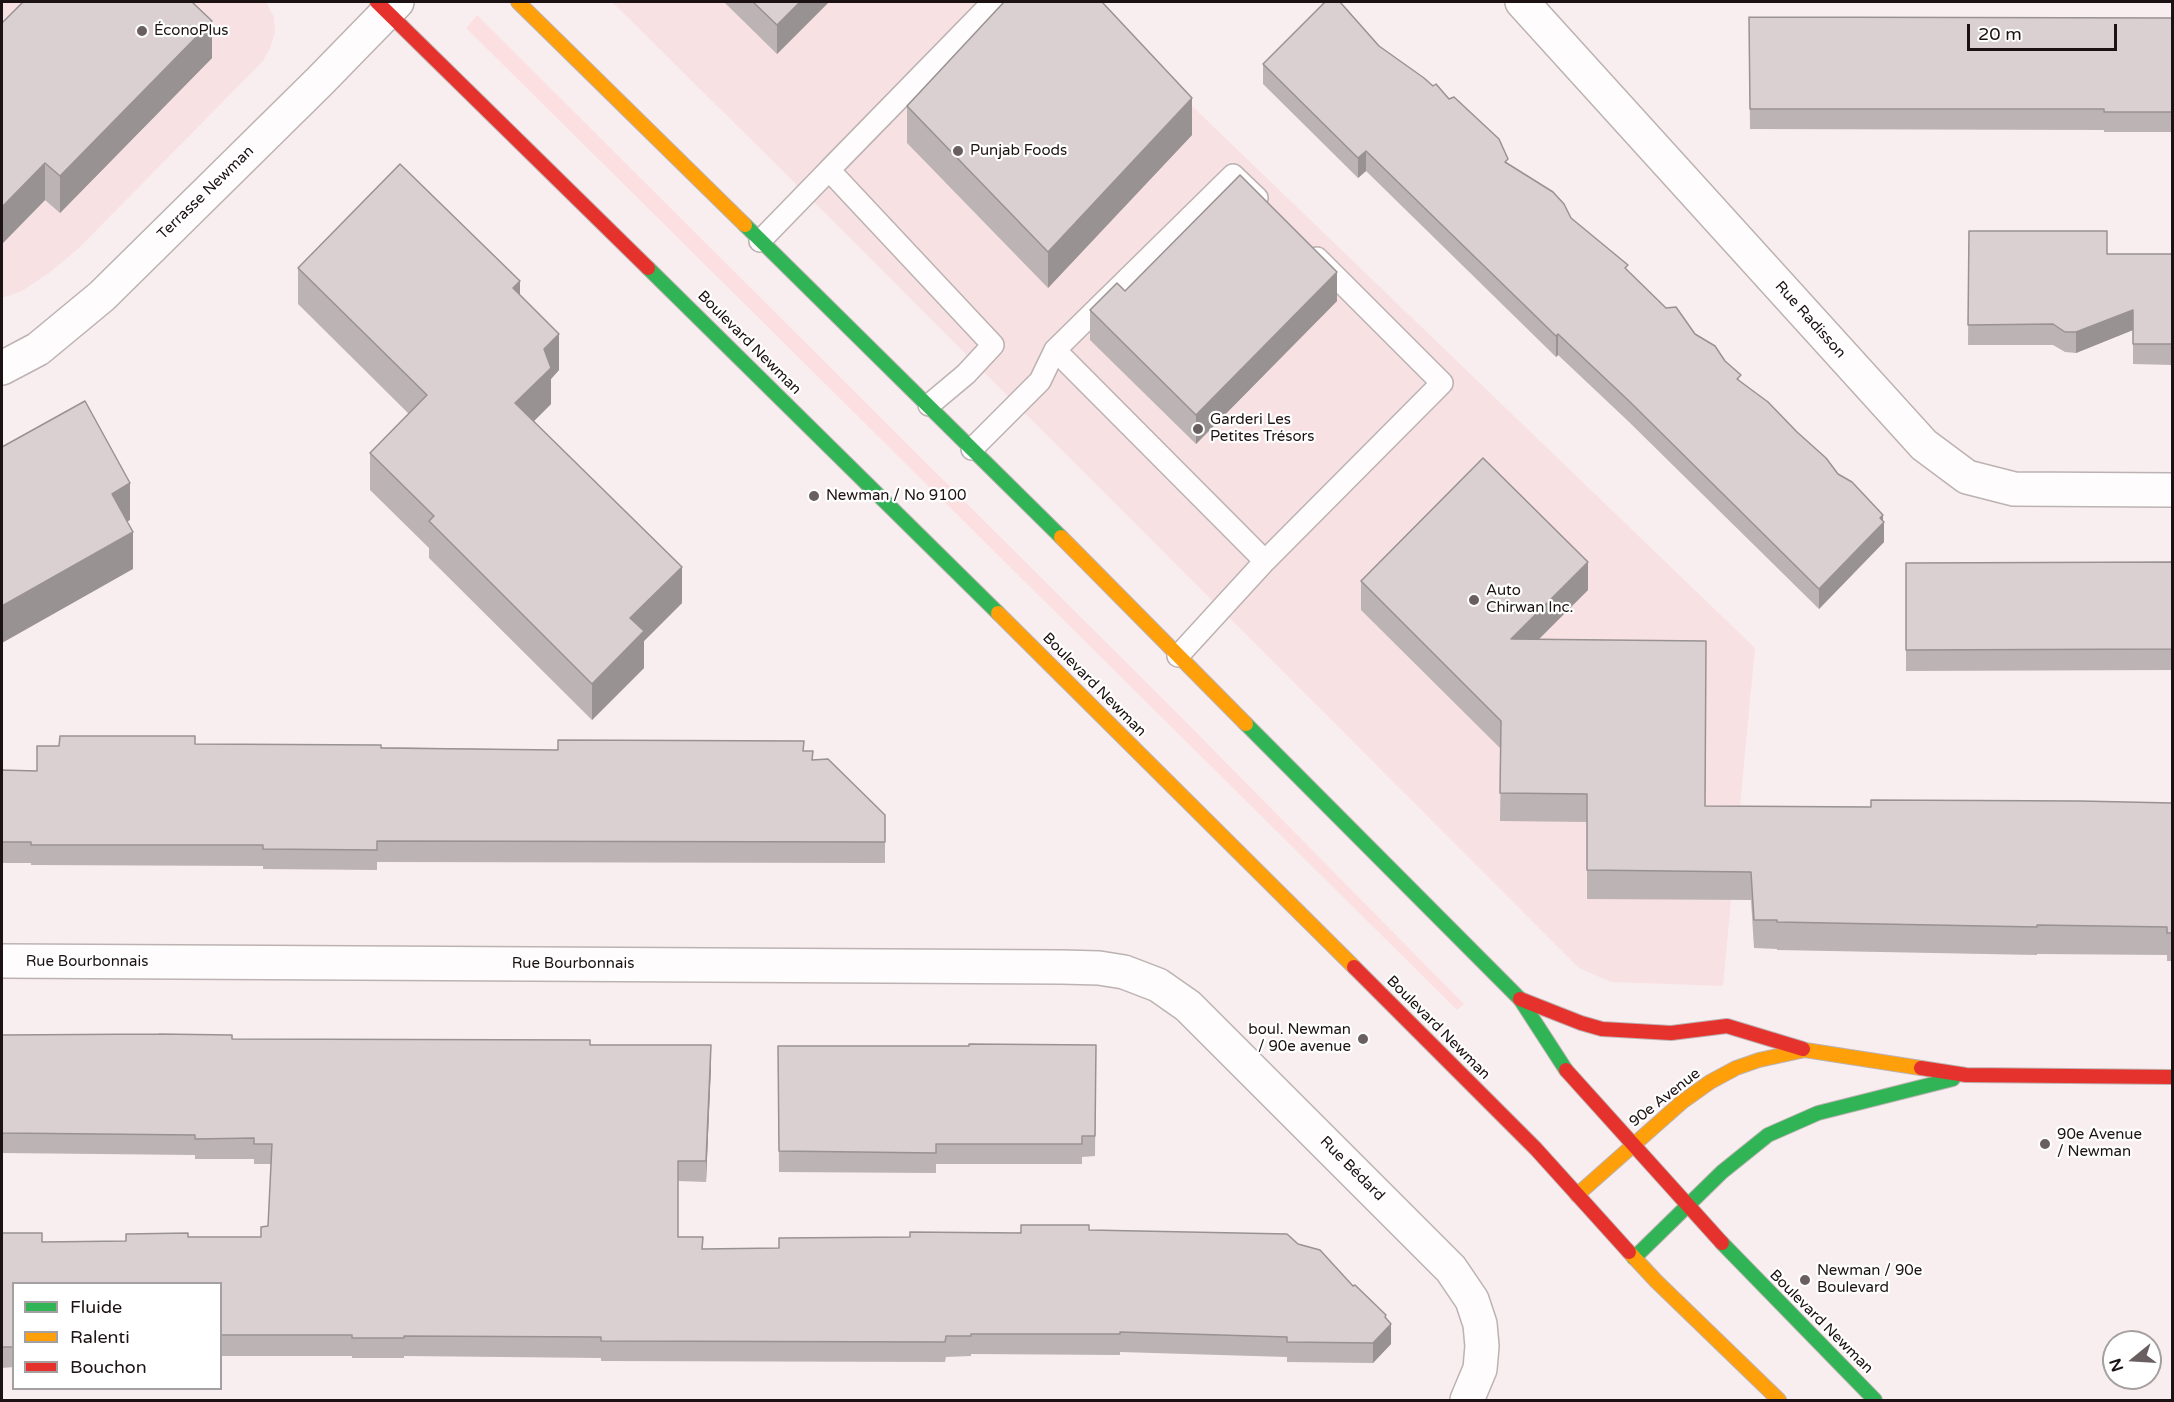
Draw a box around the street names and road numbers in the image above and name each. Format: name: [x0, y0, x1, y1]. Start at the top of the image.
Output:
street label: Terrasse Newman: [154, 142, 258, 244]
street label: Rue Radisson: [1771, 278, 1849, 362]
street label: Boulevard Newman: [693, 287, 805, 399]
street label: Boulevard Newman: [1038, 629, 1150, 741]
street label: Rue Bourbonnais: [26, 953, 148, 971]
street label: Rue Bourbonnais: [512, 955, 634, 973]
street label: Boulevard Newman: [1382, 972, 1494, 1084]
street label: 90e Avenue: [1626, 1065, 1704, 1131]
street label: Rue Bédard: [1316, 1133, 1388, 1205]
street label: Boulevard Newman: [1765, 1266, 1877, 1378]

